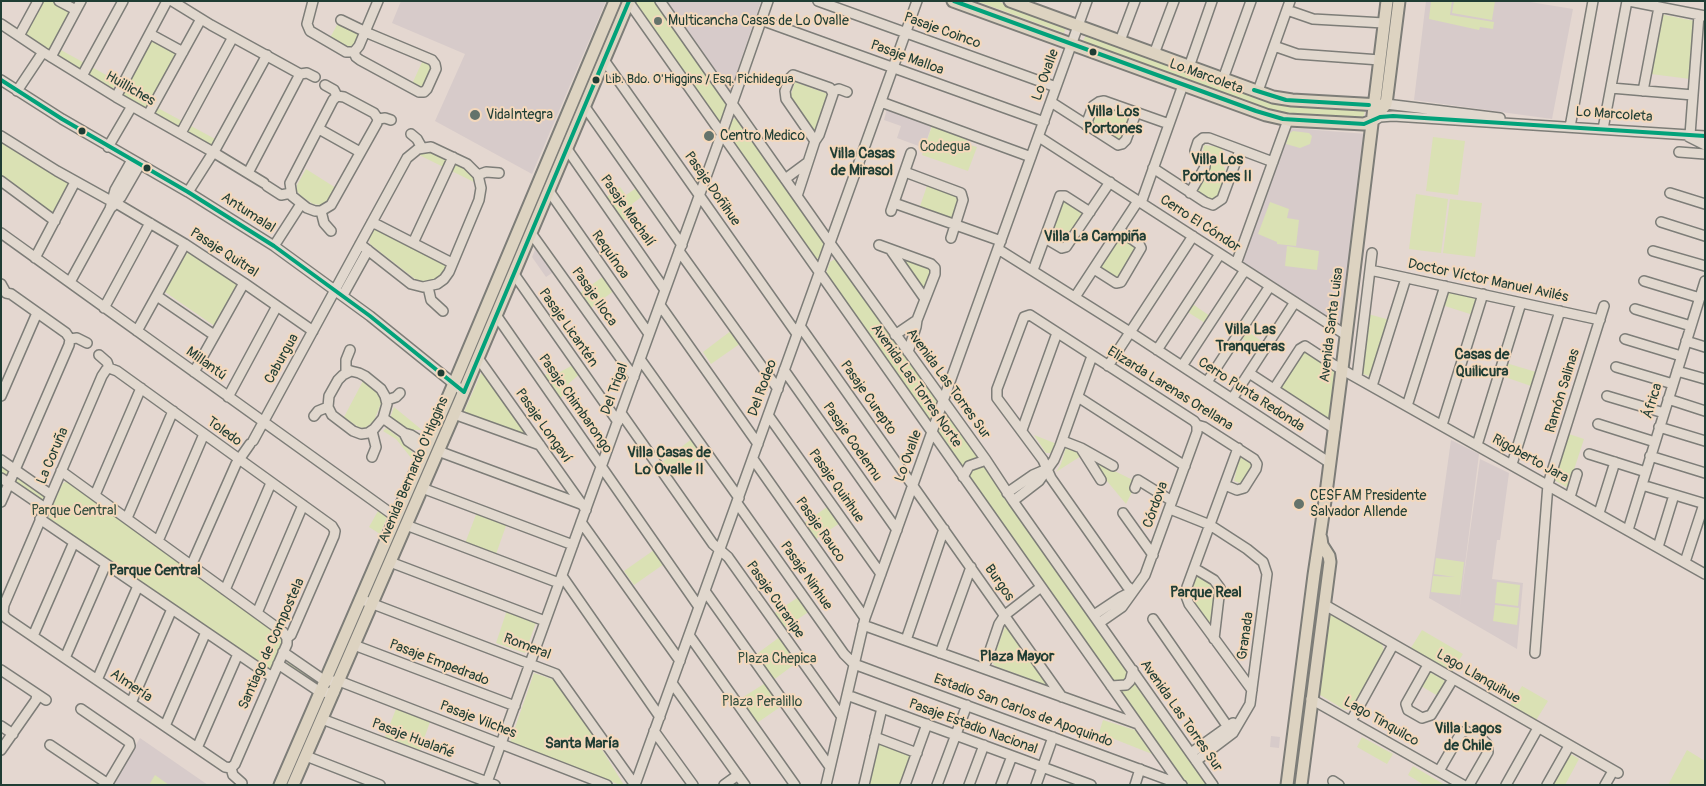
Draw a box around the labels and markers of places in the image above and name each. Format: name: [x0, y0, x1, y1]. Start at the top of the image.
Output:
place label: Multicancha Casas de Lo Ovalle: [668, 13, 849, 29]
marker: Multicancha Casas de Lo Ovalle: [652, 15, 664, 27]
unlabelled marker: [1088, 47, 1098, 57]
place label: Lib. Bdo. O'Higgins / Esq. Pichidegua: [605, 72, 794, 88]
marker: Lib. Bdo. O'Higgins / Esq. Pichidegua: [591, 75, 601, 85]
place label: VidaIntegra: [486, 107, 553, 123]
marker: VidaIntegra: [468, 108, 482, 122]
unlabelled marker: [77, 126, 87, 136]
place label: Centro Medico: [720, 128, 805, 144]
marker: Centro Medico: [702, 129, 716, 143]
unlabelled marker: [142, 163, 152, 173]
unlabelled marker: [436, 368, 446, 378]
place label: CESFAM Presidente Salvador Allende: [1310, 488, 1426, 520]
marker: CESFAM Presidente Salvador Allende: [1292, 497, 1306, 511]

